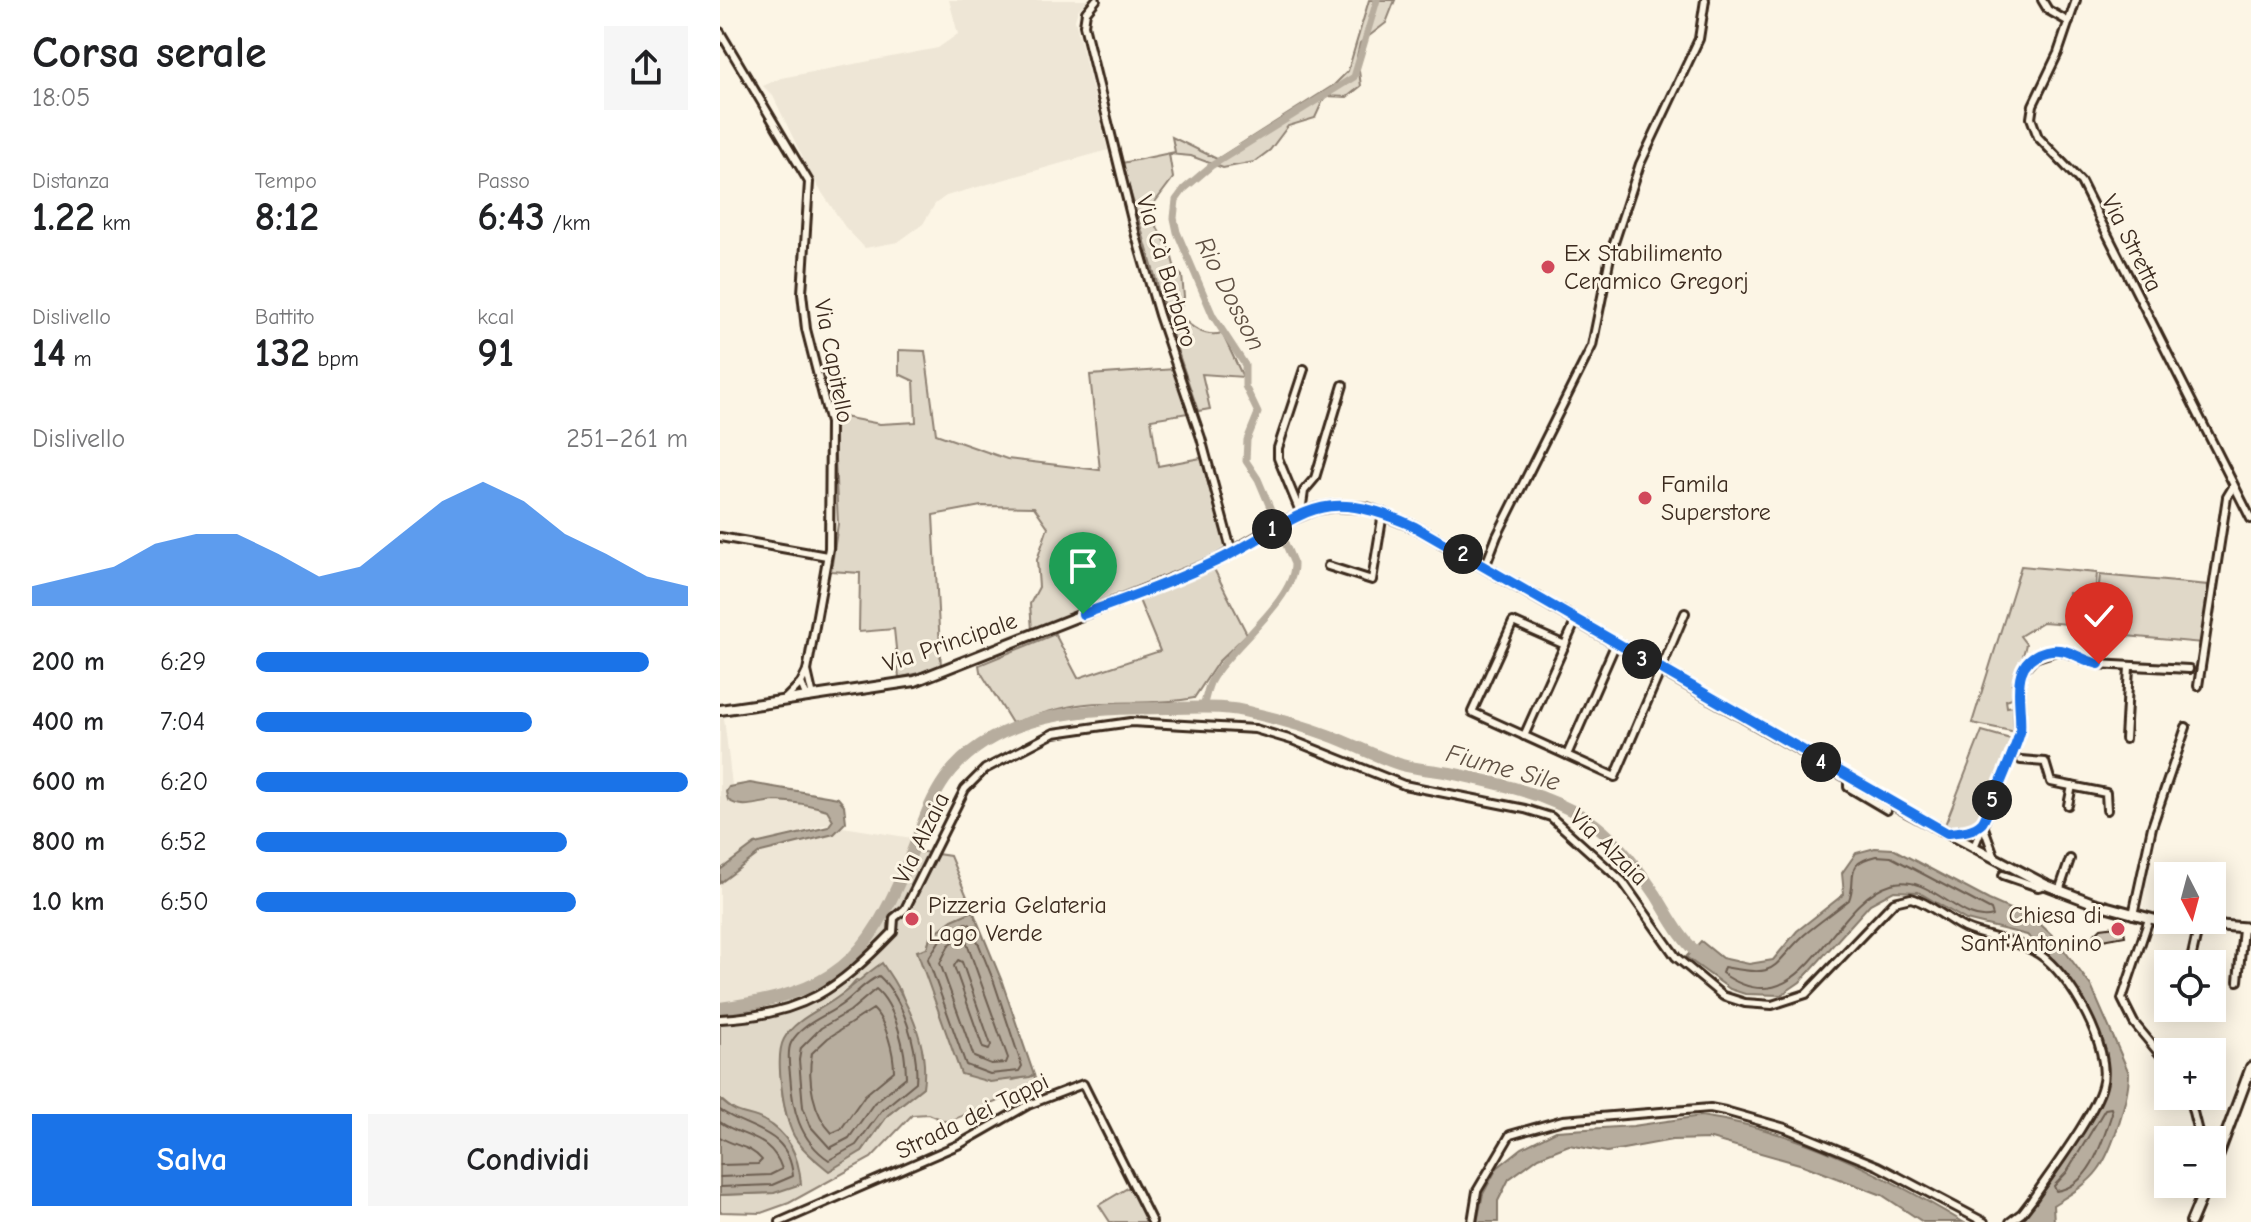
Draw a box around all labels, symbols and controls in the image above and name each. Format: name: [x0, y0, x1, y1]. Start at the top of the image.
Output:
button: share: [604, 26, 688, 110]
text: Corsa serale: [32, 27, 267, 78]
text: 18:05: [32, 83, 90, 113]
text: Distanza: [32, 168, 110, 194]
text: Tempo: [255, 168, 317, 194]
text: Passo: [477, 168, 530, 194]
street label: Via Stretta: [2096, 190, 2168, 296]
street label: Via Cà Barbaro: [1131, 192, 1203, 350]
text: 1.22: [32, 194, 95, 240]
text: 8:12: [255, 194, 319, 240]
text: 6:43: [477, 194, 545, 240]
text: km: [95, 210, 131, 236]
text: /km: [545, 210, 591, 236]
water label: Rio Dosson: [1189, 232, 1271, 356]
place label: Ex Stabilimento Ceramico Gregorj: [1564, 239, 1749, 295]
marker: Ex Stabilimento Ceramico Gregorj: [1539, 258, 1557, 276]
street label: Via Capitello: [808, 297, 860, 425]
text: Dislivello: [32, 304, 111, 330]
text: Battito: [255, 304, 315, 330]
text: kcal: [477, 304, 514, 330]
text: 14: [32, 330, 66, 376]
text: 132: [255, 330, 310, 376]
text: 91: [477, 330, 514, 376]
text: m: [66, 346, 92, 372]
text: bpm: [310, 346, 359, 372]
text: Dislivello: [32, 424, 125, 454]
text: 251–261 m: [566, 424, 688, 454]
place label: Famila Superstore: [1661, 470, 1771, 526]
marker: Famila Superstore: [1636, 489, 1654, 507]
pin: 1: [1252, 509, 1292, 549]
text: 1: [1268, 516, 1276, 542]
pin: [1049, 532, 1117, 614]
pin: 2: [1443, 534, 1483, 574]
text: 2: [1458, 541, 1468, 567]
icon: arrive: [1061, 544, 1105, 588]
pin: [2065, 582, 2133, 664]
icon: check: [2077, 594, 2121, 638]
street label: Via Principale: [879, 606, 1021, 678]
pin: 3: [1622, 639, 1662, 679]
text: 3: [1637, 646, 1647, 672]
text: 200 m: [32, 647, 105, 677]
text: 6:29: [160, 647, 206, 677]
text: 400 m: [32, 707, 104, 737]
text: 7:04: [160, 707, 205, 737]
water label: Fiume Sile: [1443, 738, 1563, 798]
pin: 4: [1801, 742, 1841, 782]
text: 4: [1816, 749, 1826, 775]
text: 600 m: [32, 767, 105, 797]
text: 6:20: [160, 767, 208, 797]
pin: 5: [1972, 780, 2012, 820]
text: 5: [1986, 787, 1998, 813]
street label: Via Alzaia: [887, 788, 955, 888]
street label: Via Alzaia: [1564, 803, 1654, 891]
text: 800 m: [32, 827, 105, 857]
text: 6:52: [160, 827, 207, 857]
north arrow: [2154, 862, 2226, 934]
map controls: [2154, 862, 2226, 1198]
text: 1.0 km: [32, 887, 104, 917]
text: 6:50: [160, 887, 209, 917]
place label: Pizzeria Gelateria Lago Verde: [928, 891, 1107, 947]
place label: Chiesa di Sant'Antonino: [1961, 901, 2102, 957]
marker: Pizzeria Gelateria Lago Verde: [903, 910, 921, 928]
marker: Chiesa di Sant'Antonino: [2109, 920, 2127, 938]
button: locate: [2154, 950, 2226, 1022]
button: +: [2154, 1038, 2226, 1110]
street label: Strada dei Tappi: [891, 1067, 1053, 1165]
button: Salva: [32, 1114, 352, 1206]
button: Condividi: [368, 1114, 688, 1206]
button: −: [2154, 1126, 2226, 1198]

